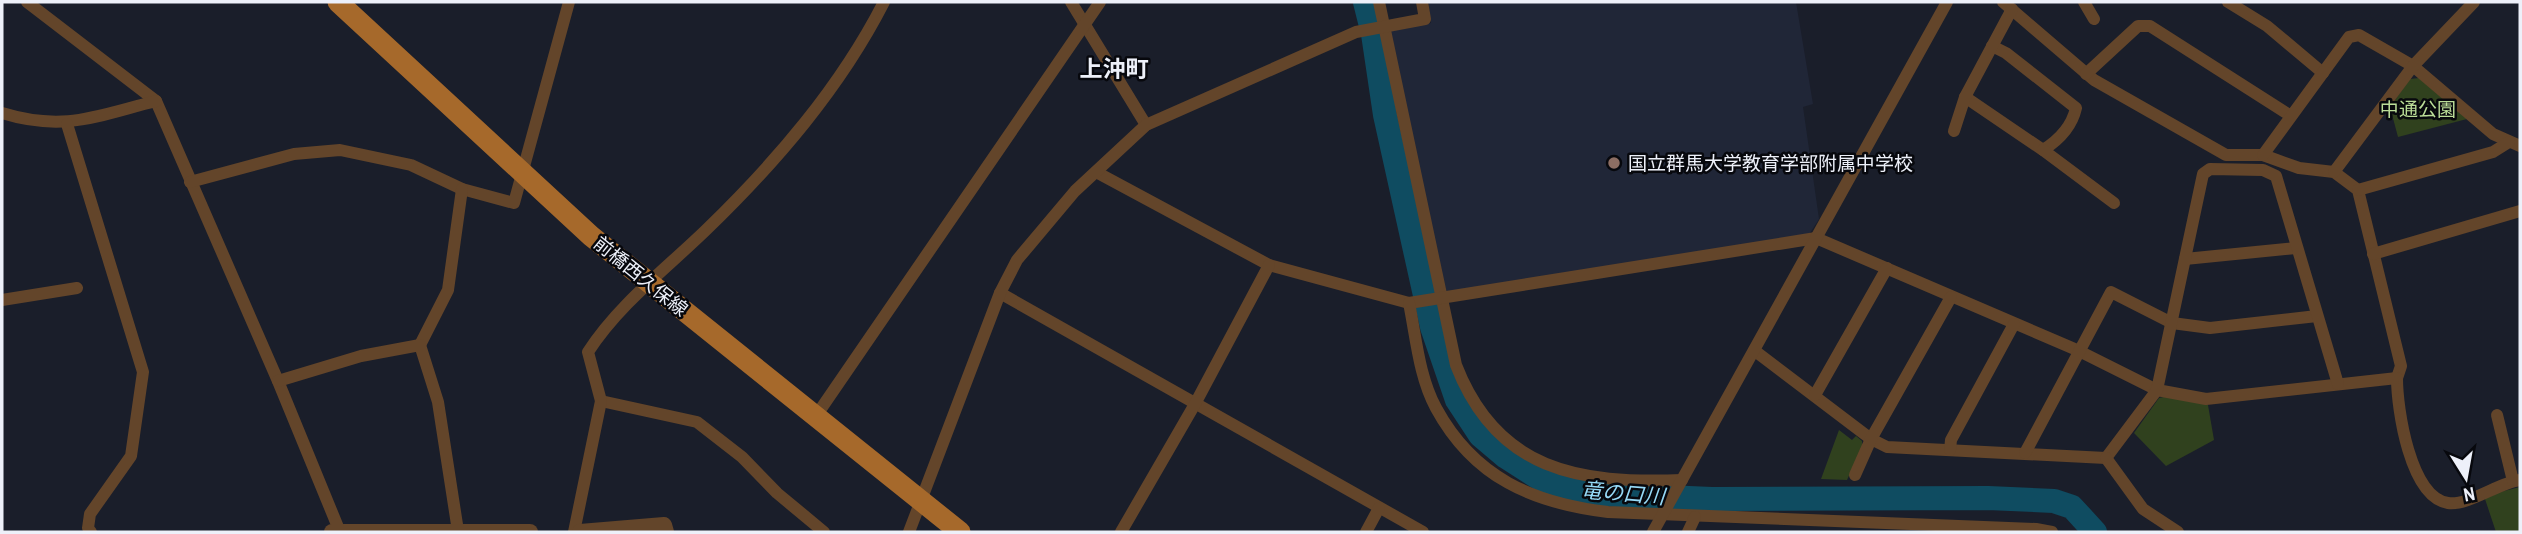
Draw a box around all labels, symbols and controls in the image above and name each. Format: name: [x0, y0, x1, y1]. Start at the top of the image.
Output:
district label: 上沖町: [1080, 53, 1149, 84]
park label: 中通公園: [2380, 96, 2456, 122]
place label: 国立群馬大学教育学部附属中学校: [1628, 150, 1913, 176]
marker: 国立群馬大学教育学部附属中学校: [1606, 155, 1622, 171]
street label: 前橋西久保線: [589, 230, 693, 322]
north arrow: [2431, 443, 2501, 513]
water label: 竜の口川: [1580, 475, 1668, 511]
text: N: [2461, 481, 2477, 509]

